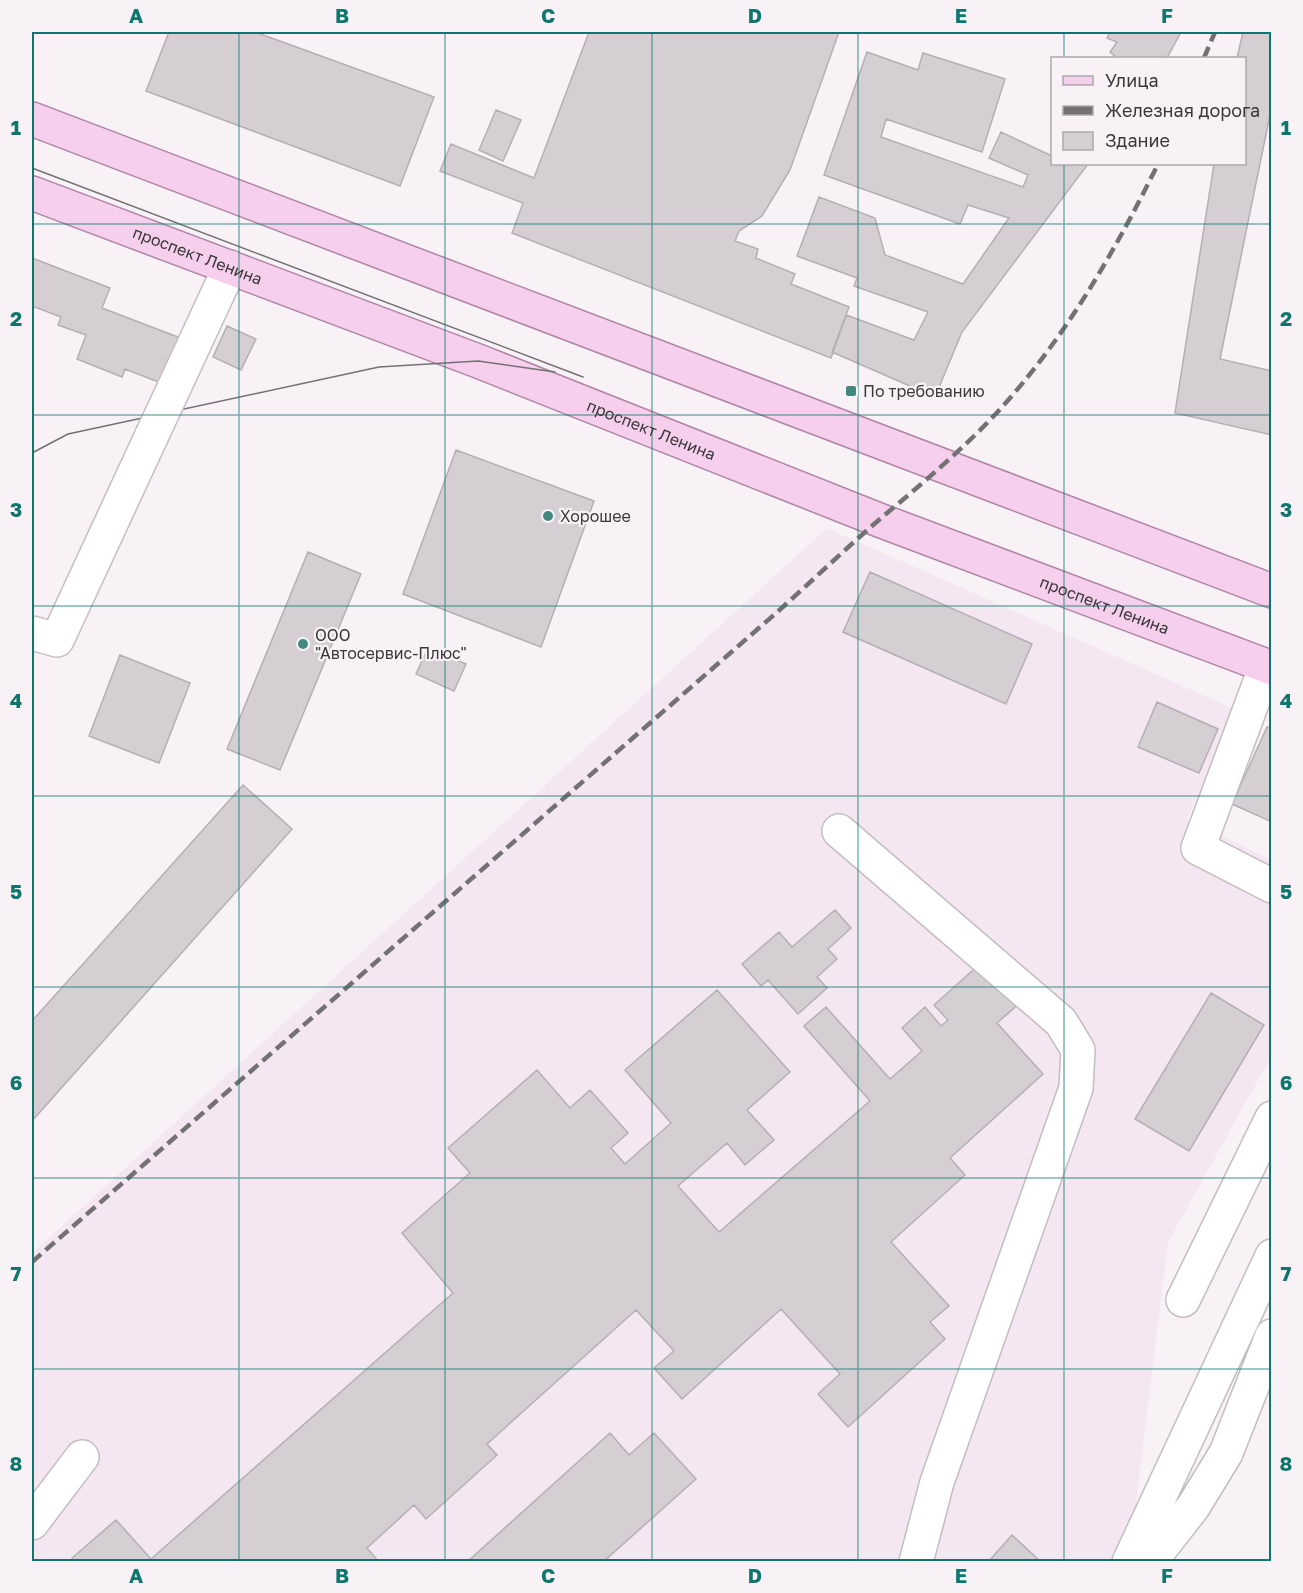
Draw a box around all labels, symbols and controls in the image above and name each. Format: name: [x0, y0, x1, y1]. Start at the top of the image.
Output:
text: A: [129, 3, 143, 27]
text: B: [335, 3, 349, 27]
text: C: [541, 3, 555, 27]
text: D: [748, 3, 762, 27]
text: E: [955, 3, 967, 27]
text: F: [1161, 3, 1173, 27]
legend: [1051, 57, 1246, 165]
text: Улица: [1105, 69, 1159, 91]
text: Железная дорога: [1105, 99, 1260, 121]
text: 1: [11, 115, 21, 139]
text: 1: [1281, 115, 1291, 139]
text: Здание: [1105, 129, 1170, 151]
street label: проспект Ленина: [130, 222, 265, 289]
text: 2: [10, 306, 22, 330]
text: 2: [1280, 306, 1292, 330]
place label: По требованию: [863, 381, 985, 401]
marker: По требованию: [844, 384, 858, 398]
street label: проспект Ленина: [584, 395, 719, 464]
text: 3: [10, 497, 22, 521]
text: 3: [1280, 497, 1292, 521]
place label: Хорошее: [560, 506, 631, 526]
marker: Хорошее: [541, 509, 555, 523]
street label: проспект Ленина: [1037, 571, 1172, 638]
place label: ООО "Автосервис-Плюс": [315, 625, 467, 663]
marker: ООО "Автосервис-Плюс": [296, 637, 310, 651]
text: 4: [10, 688, 22, 712]
text: 4: [1280, 688, 1292, 712]
text: 5: [10, 879, 22, 903]
text: 5: [1280, 879, 1292, 903]
text: 6: [10, 1070, 22, 1094]
text: 6: [1280, 1070, 1292, 1094]
text: 7: [11, 1261, 22, 1285]
text: 7: [1281, 1261, 1292, 1285]
text: 8: [10, 1451, 22, 1475]
text: 8: [1280, 1451, 1292, 1475]
text: A: [129, 1563, 143, 1587]
text: B: [335, 1563, 349, 1587]
text: C: [541, 1563, 555, 1587]
text: D: [748, 1563, 762, 1587]
text: E: [955, 1563, 967, 1587]
text: F: [1161, 1563, 1173, 1587]

